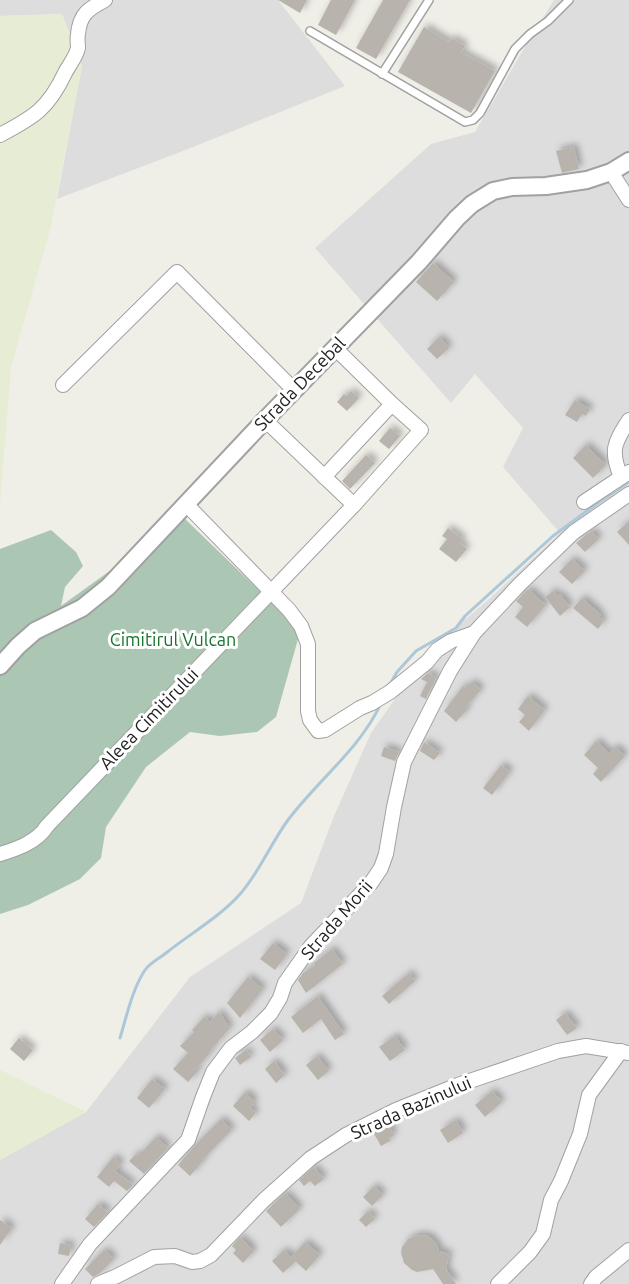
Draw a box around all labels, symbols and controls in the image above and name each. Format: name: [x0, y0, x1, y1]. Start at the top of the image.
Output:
street label: Strada Decebal: [250, 332, 349, 434]
park label: Cimitirul Vulcan: [110, 629, 236, 649]
street label: Aleea Cimitirului: [95, 664, 202, 773]
street label: Strada Morii: [296, 876, 376, 963]
street label: Strada Bazinului: [347, 1072, 474, 1143]

